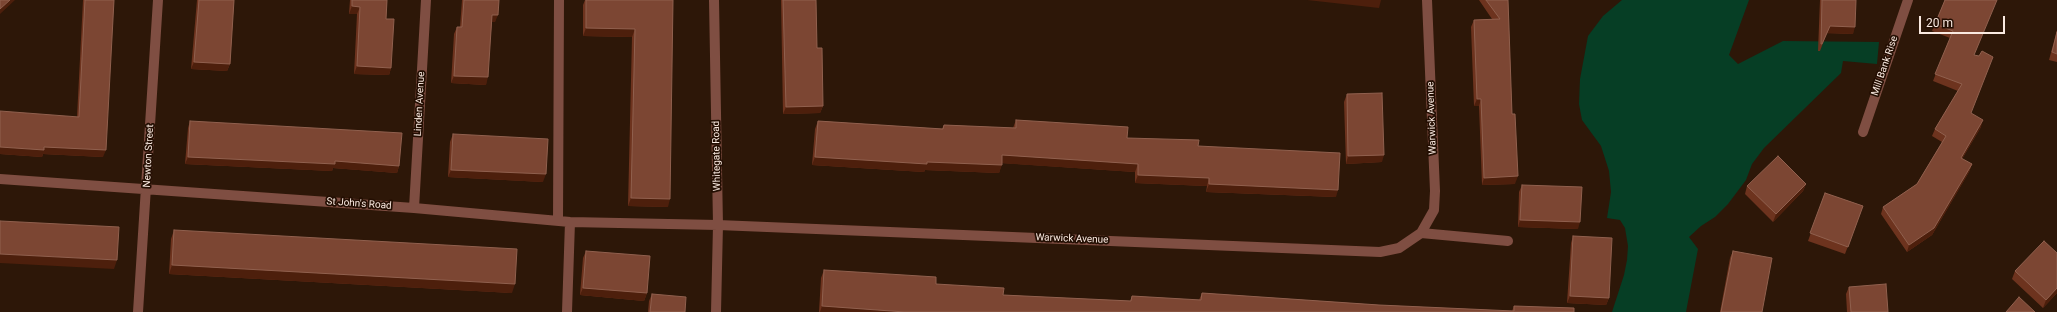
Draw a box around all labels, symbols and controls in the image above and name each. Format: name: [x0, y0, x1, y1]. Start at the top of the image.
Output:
scale bar: [1921, 8, 2007, 34]
text: 20 m: [1926, 16, 1953, 30]
street label: Mill Bank Rise: [1869, 35, 1901, 97]
street label: Linden Avenue: [412, 71, 428, 137]
street label: Warwick Avenue: [1425, 81, 1439, 155]
street label: Whitegate Road: [710, 121, 724, 191]
street label: Newton Street: [141, 124, 157, 188]
street label: St John's Road: [326, 196, 392, 212]
street label: Warwick Avenue: [1035, 232, 1109, 246]

